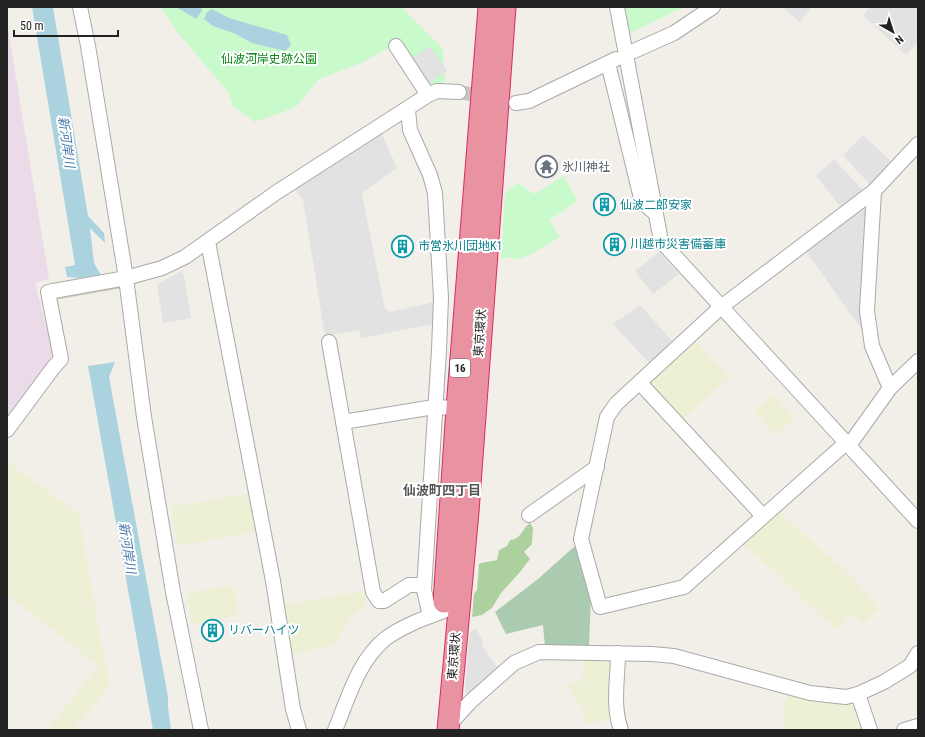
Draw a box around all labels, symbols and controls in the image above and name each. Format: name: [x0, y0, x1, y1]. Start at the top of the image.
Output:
scale bar: [14, 12, 118, 38]
north arrow: [873, 12, 913, 52]
text: 50 m: [20, 19, 44, 33]
text: N: [892, 32, 906, 47]
park label: 仙波河岸史跡公園: [221, 52, 317, 66]
water label: 新河岸川: [55, 115, 78, 171]
temple icon: 氷川神社: [533, 154, 559, 180]
place label: 氷川神社: [562, 160, 610, 174]
building icon: 仙波二郎安家: [591, 192, 617, 218]
place label: 仙波二郎安家: [620, 198, 692, 212]
building icon: 川越市災害備蓄庫: [601, 231, 627, 257]
building icon: 市営氷川団地K1: [389, 233, 415, 259]
place label: 川越市災害備蓄庫: [630, 237, 726, 251]
place label: 市営氷川団地K1: [418, 239, 502, 253]
street label: 東京環状: [471, 309, 489, 357]
road number: 16: [450, 359, 470, 377]
district label: 仙波町四丁目: [403, 483, 481, 498]
water label: 新河岸川: [116, 521, 139, 577]
building icon: リバーハイツ: [200, 617, 226, 643]
place label: リバーハイツ: [228, 623, 300, 637]
street label: 東京環状: [445, 631, 463, 681]

